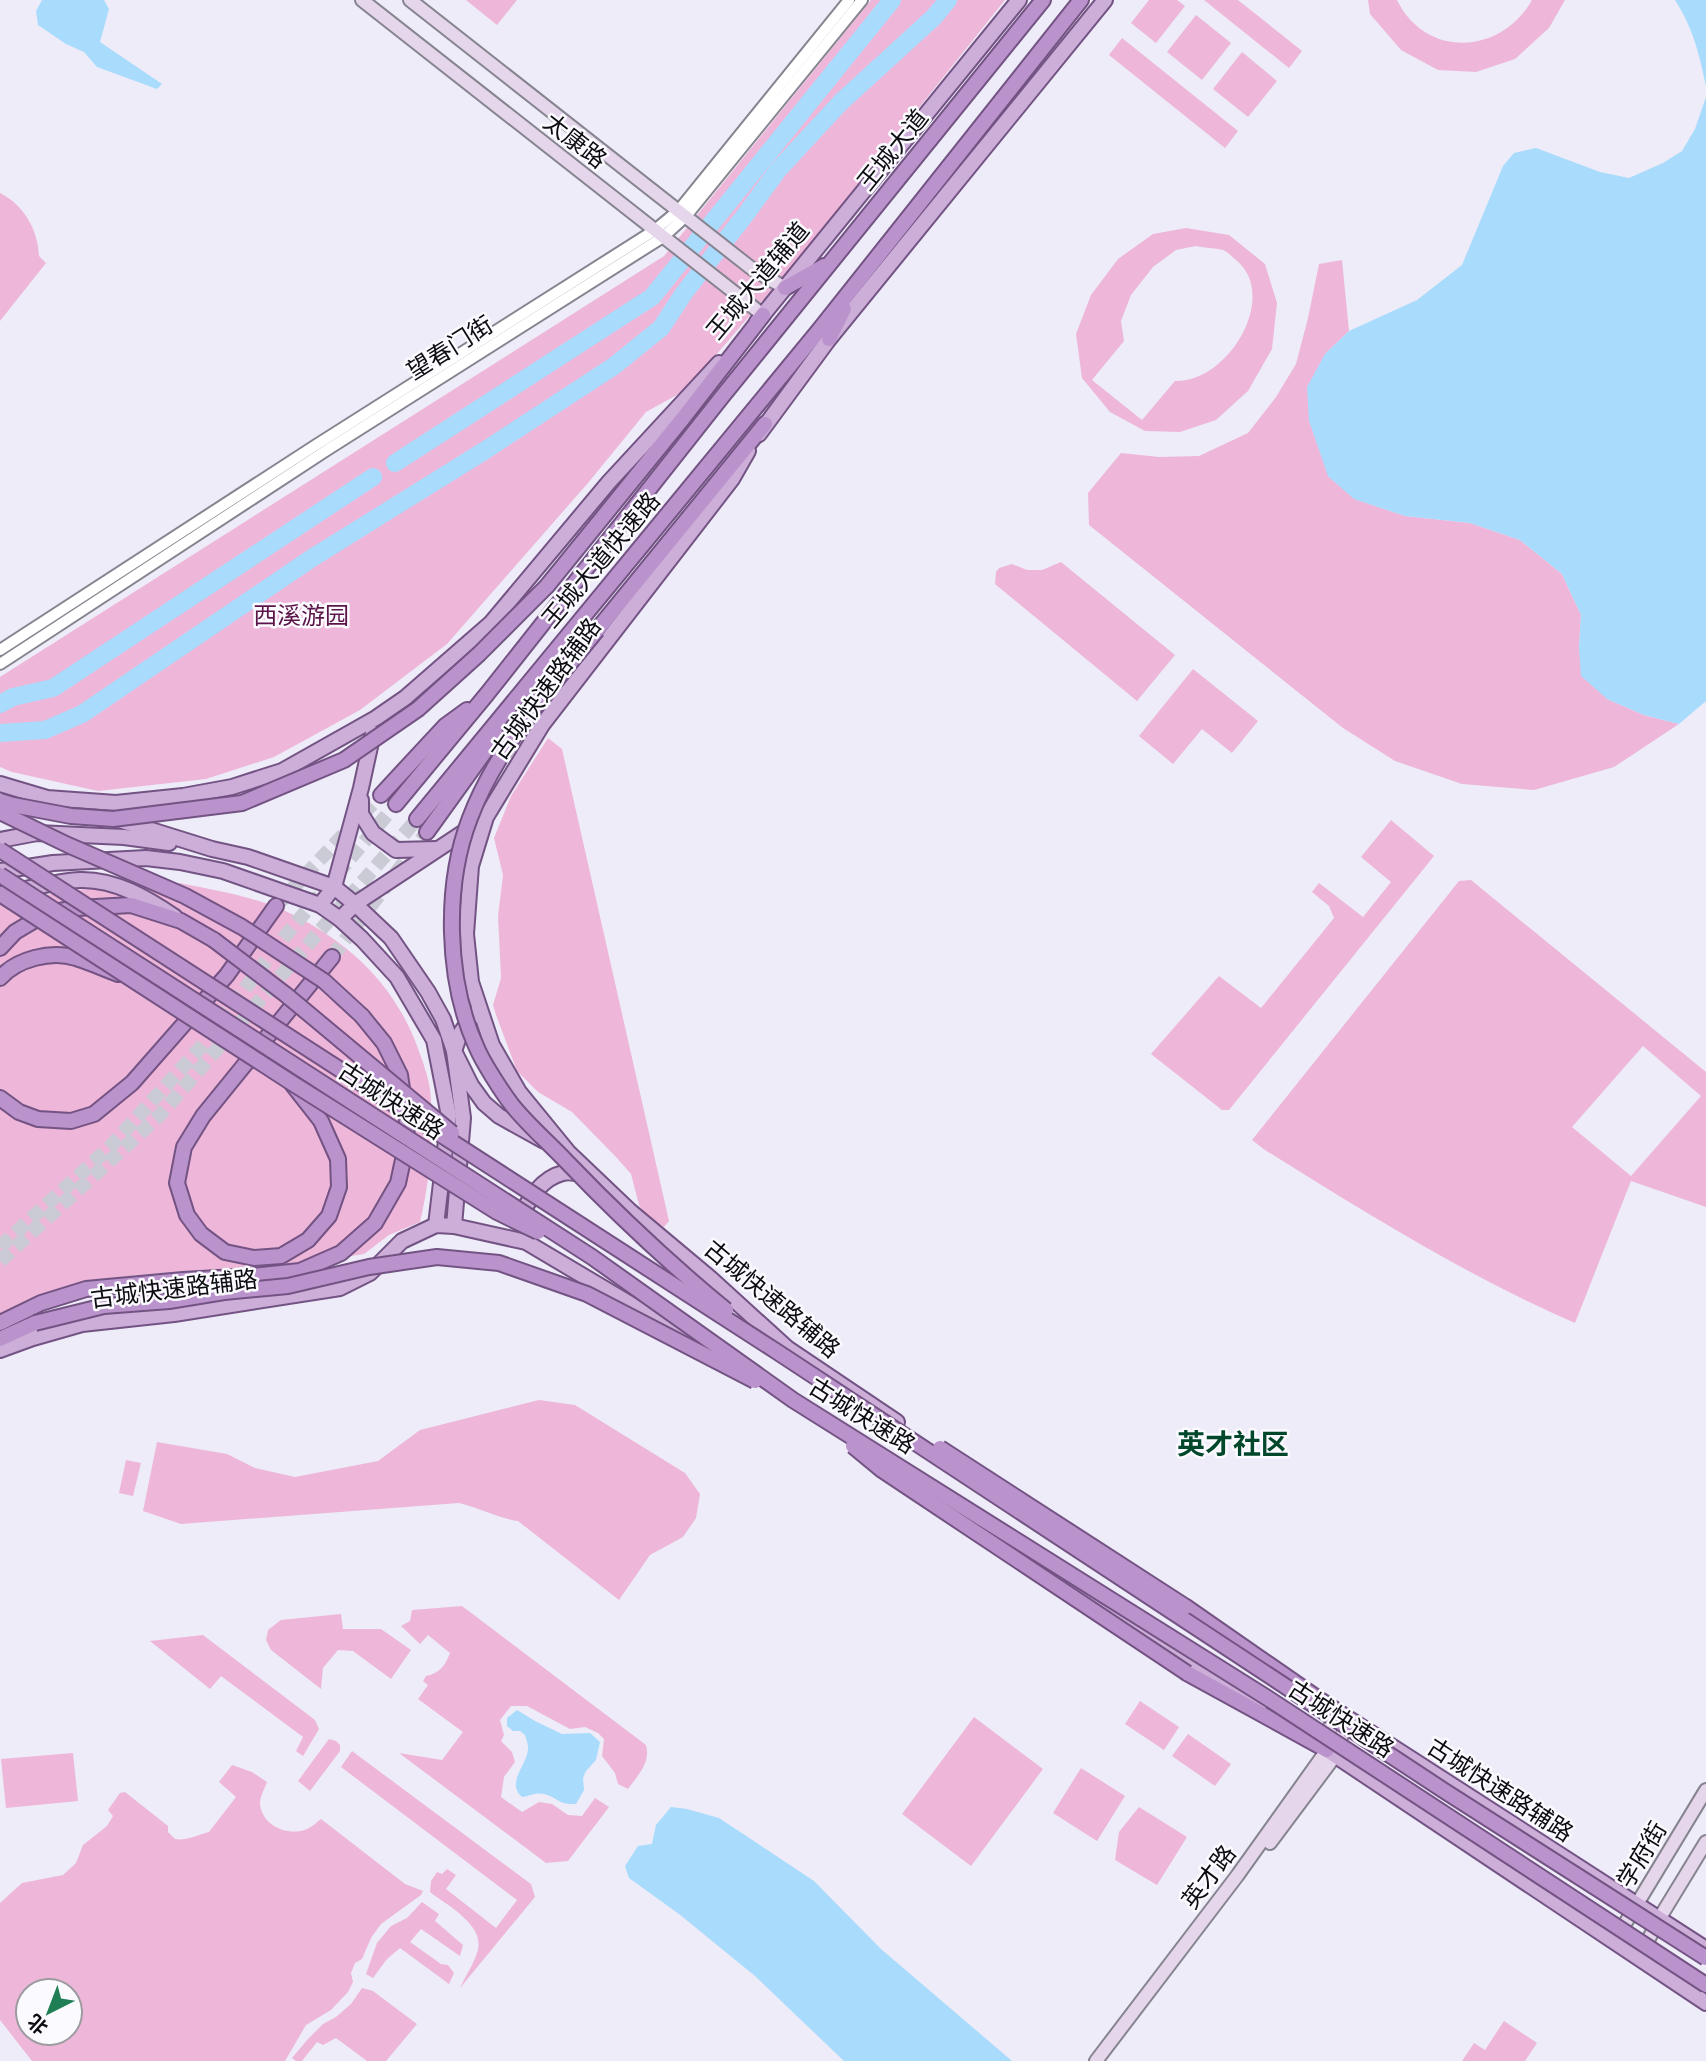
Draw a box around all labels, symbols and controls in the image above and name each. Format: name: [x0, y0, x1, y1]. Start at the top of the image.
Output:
street label: 王城大道: [851, 103, 933, 195]
street label: 太康路: [539, 107, 613, 173]
street label: 王城大道辅道: [700, 216, 814, 345]
street label: 望春门街: [401, 310, 498, 384]
street label: 王城大道快速路: [536, 486, 665, 633]
park label: 西溪游园: [253, 601, 349, 629]
street label: 古城快速路辅路: [484, 612, 606, 765]
street label: 古城快速路: [334, 1056, 449, 1145]
street label: 古城快速路辅路: [699, 1234, 846, 1363]
street label: 古城快速路辅路: [89, 1264, 259, 1312]
street label: 古城快速路: [804, 1371, 921, 1459]
district label: 英才社区: [1177, 1427, 1289, 1460]
street label: 古城快速路: [1284, 1674, 1399, 1763]
street label: 古城快速路辅路: [1422, 1732, 1579, 1847]
street label: 学府街: [1611, 1816, 1672, 1893]
street label: 英才路: [1175, 1839, 1241, 1914]
north arrow: [14, 1977, 84, 2047]
text: 北: [23, 2010, 52, 2039]

